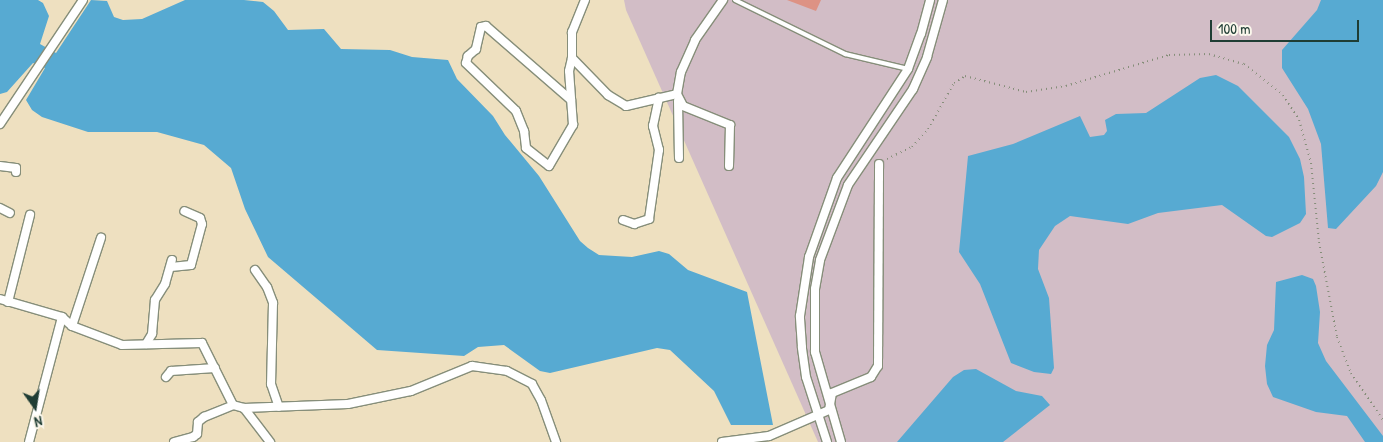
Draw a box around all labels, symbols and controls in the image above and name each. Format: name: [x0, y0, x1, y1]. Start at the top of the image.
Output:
scale bar: [1213, 10, 1362, 42]
text: 100 m: [1218, 18, 1251, 39]
north arrow: [10, 382, 60, 432]
text: N: [33, 412, 44, 432]

